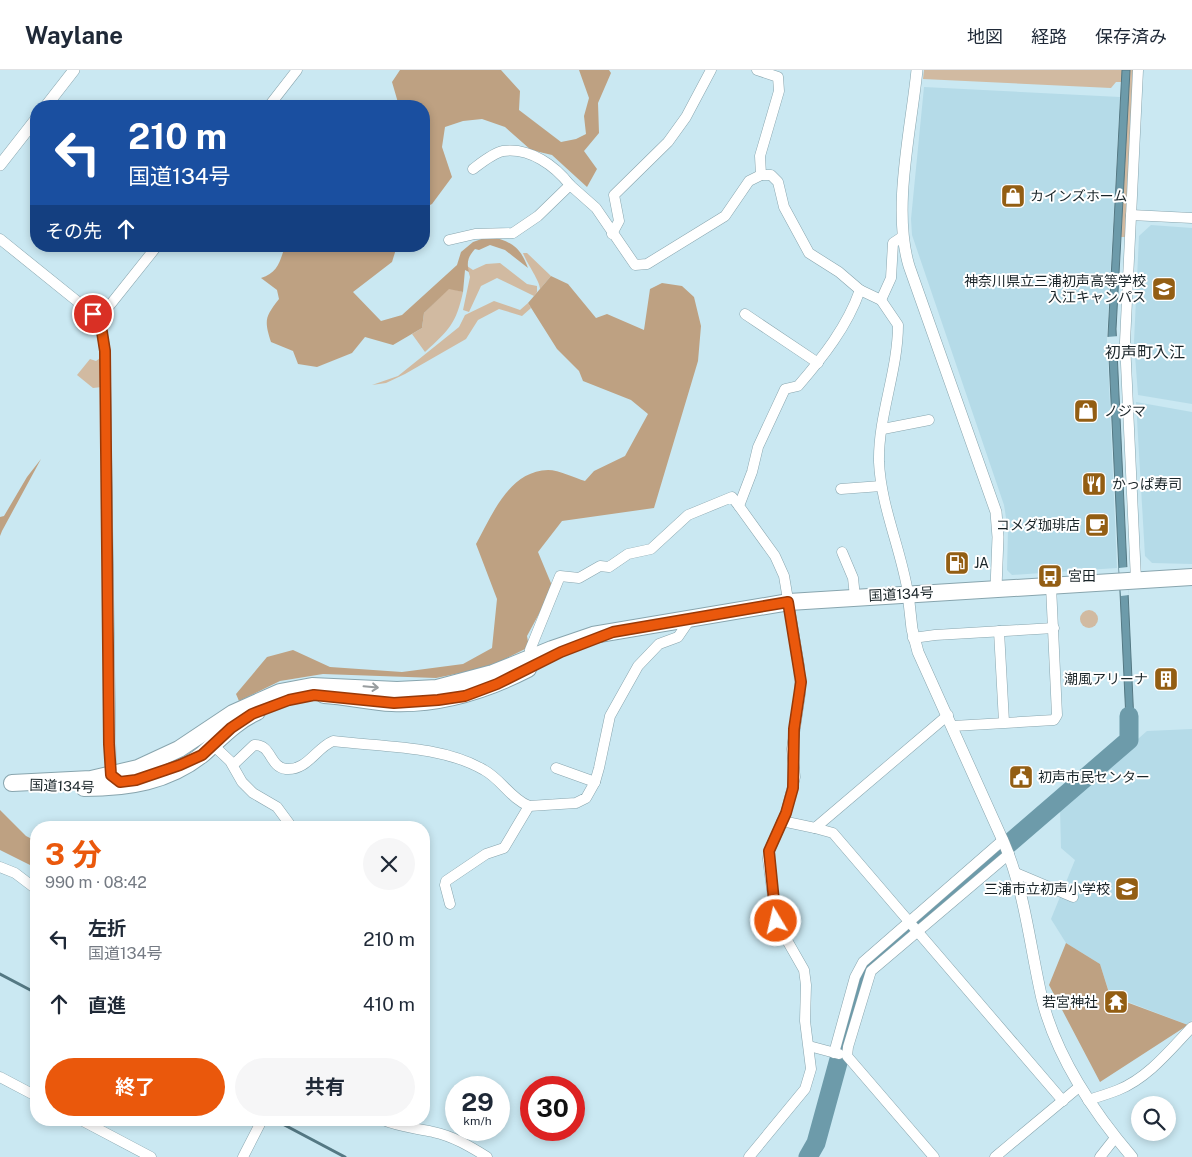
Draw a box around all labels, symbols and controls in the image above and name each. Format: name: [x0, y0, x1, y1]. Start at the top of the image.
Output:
text: Waylane: [25, 21, 123, 49]
text: 地図: [967, 26, 1003, 47]
text: 経路: [1031, 26, 1067, 47]
text: 保存済み: [1095, 26, 1167, 47]
text: 210 m: [128, 116, 227, 157]
icon: left: [45, 120, 110, 185]
text: 国道134号: [128, 163, 231, 189]
shop icon: カインズホーム: [1000, 183, 1026, 209]
place label: カインズホーム: [1030, 188, 1127, 204]
icon: ahead: [112, 215, 140, 243]
text: その先: [45, 220, 102, 242]
place label: 神奈川県立三浦初声高等学校 入江キャンパス: [964, 273, 1146, 305]
school or university icon: 神奈川県立三浦初声高等学校 入江キャンパス: [1151, 276, 1177, 302]
pin: [72, 293, 114, 335]
icon: arrive: [79, 300, 107, 328]
district label: 初声町入江: [1105, 343, 1185, 362]
shop icon: ノジマ: [1073, 398, 1099, 424]
place label: ノジマ: [1104, 403, 1146, 419]
restaurant icon: かっぱ寿司: [1081, 471, 1107, 497]
place label: かっぱ寿司: [1112, 476, 1182, 492]
cafe icon: コメダ珈琲店: [1084, 512, 1110, 538]
place label: コメダ珈琲店: [996, 517, 1080, 533]
fuel station icon: JA: [944, 550, 970, 576]
place label: JA: [974, 555, 989, 571]
bus stop icon: 宮田: [1037, 563, 1063, 589]
place label: 宮田: [1068, 568, 1096, 584]
street label: 国道134号: [868, 584, 934, 604]
building icon: 潮風アリーナ: [1153, 666, 1179, 692]
place label: 潮風アリーナ: [1064, 671, 1148, 687]
one-way arrow: [363, 683, 379, 692]
public building icon: 初声市民センター: [1008, 764, 1034, 790]
place label: 初声市民センター: [1038, 769, 1150, 785]
street label: 国道134号: [29, 777, 95, 795]
text: 3 分: [45, 836, 102, 872]
button: close: [363, 838, 415, 890]
text: 990 m · 08:42: [45, 873, 147, 892]
school or university icon: 三浦市立初声小学校: [1114, 876, 1140, 902]
place label: 三浦市立初声小学校: [984, 881, 1110, 897]
position arrow: [749, 894, 801, 946]
text: 左折: [88, 917, 126, 939]
icon: left: [45, 925, 73, 953]
text: 210 m: [363, 928, 415, 950]
text: 国道134号: [88, 944, 163, 963]
temple icon: 若宮神社: [1103, 989, 1129, 1015]
icon: ahead: [45, 990, 73, 1018]
text: 410 m: [363, 993, 415, 1015]
text: 直進: [88, 994, 126, 1016]
place label: 若宮神社: [1042, 994, 1098, 1010]
button: 終了: [45, 1058, 225, 1116]
button: 共有: [235, 1058, 415, 1116]
speed limit sign: 30: [520, 1076, 585, 1141]
text: 29: [461, 1087, 494, 1117]
map controls: [1131, 1096, 1176, 1141]
button: search: [1131, 1096, 1176, 1141]
text: km/h: [463, 1114, 492, 1128]

